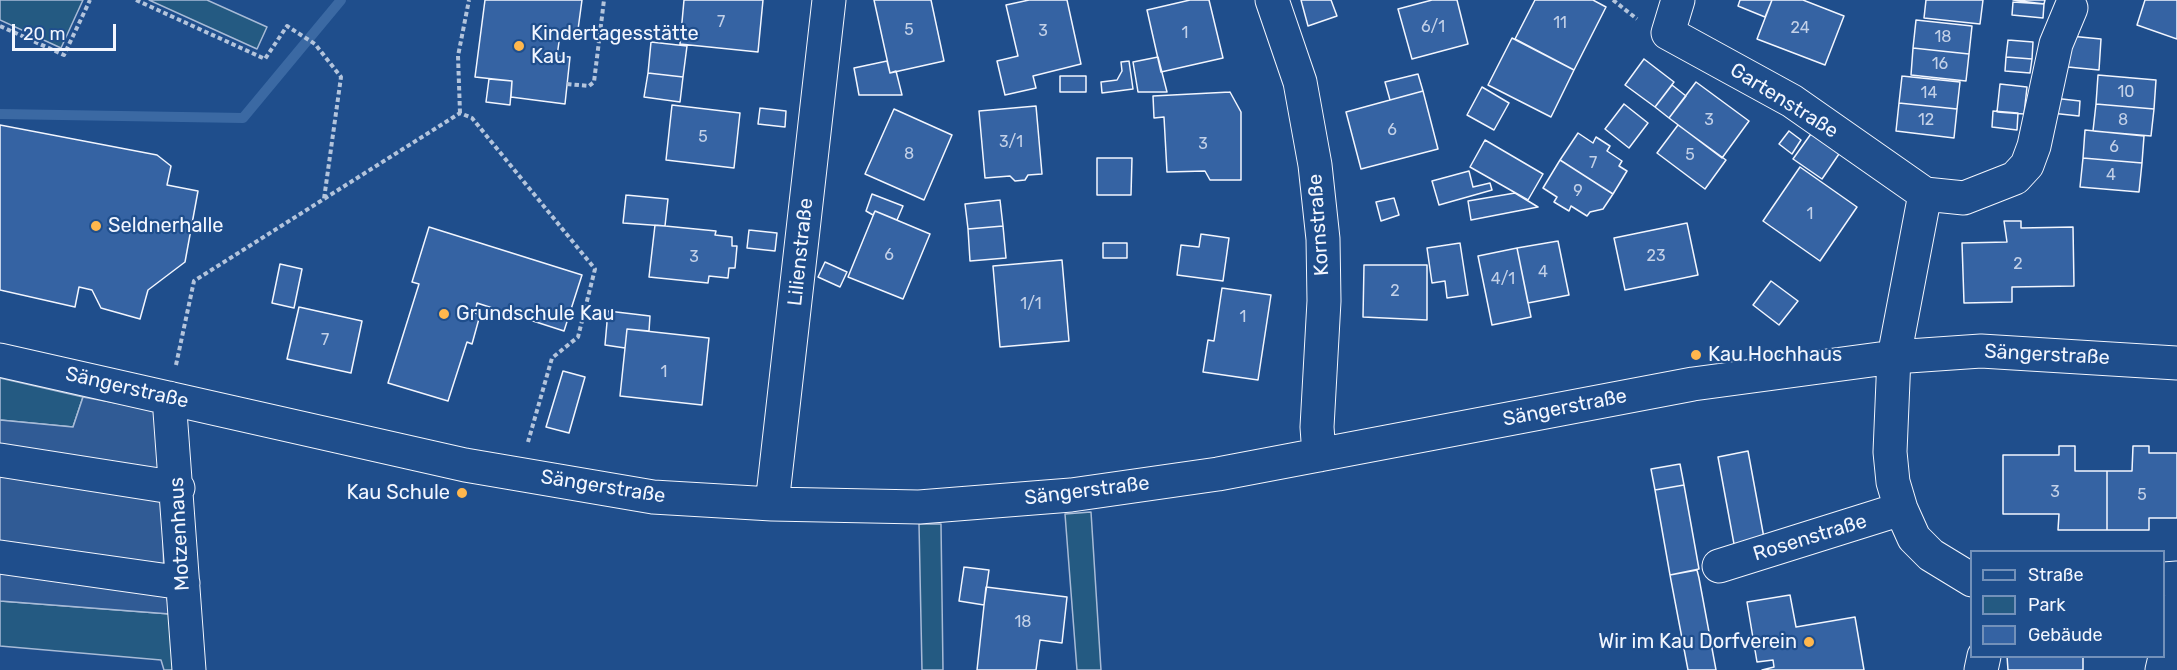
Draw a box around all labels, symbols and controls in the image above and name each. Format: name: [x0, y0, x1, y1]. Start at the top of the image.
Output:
scale bar: [15, 12, 118, 50]
house number: 7: [717, 12, 725, 32]
house number: 11: [1553, 13, 1567, 33]
house number: 6/1: [1421, 17, 1445, 37]
house number: 24: [1790, 18, 1810, 38]
house number: 5: [904, 20, 914, 40]
house number: 3: [1038, 21, 1048, 41]
place label: Kindertagesstätte Kau: [531, 22, 699, 69]
text: 20 m: [23, 23, 65, 45]
house number: 1: [1182, 23, 1188, 43]
house number: 18: [1934, 27, 1952, 47]
marker: Kindertagesstätte Kau: [512, 39, 526, 53]
house number: 16: [1932, 54, 1948, 74]
street label: Gartenstraße: [1726, 58, 1842, 144]
house number: 10: [2117, 82, 2135, 102]
house number: 14: [1921, 83, 1937, 103]
house number: 3: [1704, 110, 1714, 130]
house number: 12: [1918, 110, 1934, 130]
house number: 8: [2118, 110, 2128, 130]
house number: 6: [1387, 120, 1397, 140]
house number: 5: [698, 127, 708, 147]
house number: 3/1: [999, 132, 1023, 152]
house number: 3: [1198, 134, 1208, 154]
house number: 6: [2109, 137, 2119, 157]
house number: 8: [904, 144, 914, 164]
house number: 5: [1685, 145, 1695, 165]
house number: 7: [1589, 153, 1597, 173]
house number: 4: [2106, 165, 2116, 185]
street label: Kornstraße: [1303, 173, 1335, 277]
house number: 9: [1573, 181, 1583, 201]
street label: Lilienstraße: [783, 197, 819, 307]
house number: 1: [1807, 204, 1813, 224]
place label: Seldnerhalle: [108, 214, 223, 238]
marker: Seldnerhalle: [89, 219, 103, 233]
house number: 6: [884, 245, 894, 265]
house number: 23: [1646, 246, 1666, 266]
house number: 3: [689, 247, 699, 267]
house number: 2: [2013, 254, 2023, 274]
house number: 4: [1538, 262, 1548, 282]
house number: 4/1: [1491, 269, 1515, 289]
house number: 2: [1390, 281, 1400, 301]
house number: 1/1: [1020, 294, 1042, 314]
place label: Grundschule Kau: [456, 302, 615, 326]
marker: Grundschule Kau: [437, 307, 451, 321]
house number: 1: [1240, 307, 1246, 327]
house number: 7: [321, 330, 329, 350]
street label: Sängerstraße: [1984, 340, 2110, 370]
place label: Kau Hochhaus: [1708, 343, 1842, 367]
marker: Kau Hochhaus: [1689, 348, 1703, 362]
street label: Sängerstraße: [63, 362, 191, 414]
house number: 1: [661, 362, 667, 382]
street label: Sängerstraße: [1501, 384, 1629, 432]
street label: Sängerstraße: [539, 465, 667, 509]
street label: Sängerstraße: [1023, 471, 1151, 511]
street label: Motzenhaus: [165, 476, 195, 592]
place label: Kau Schule: [346, 481, 450, 505]
house number: 3: [2050, 482, 2060, 502]
house number: 5: [2137, 485, 2147, 505]
marker: Kau Schule: [455, 486, 469, 500]
street label: Rosenstraße: [1750, 509, 1870, 567]
legend: [1970, 550, 2165, 658]
text: Straße: [2028, 564, 2084, 586]
text: Park: [2028, 594, 2065, 616]
house number: 18: [1014, 612, 1032, 632]
text: Gebäude: [2028, 624, 2103, 646]
place label: Wir im Kau Dorfverein: [1598, 630, 1797, 654]
marker: Wir im Kau Dorfverein: [1802, 635, 1816, 649]

